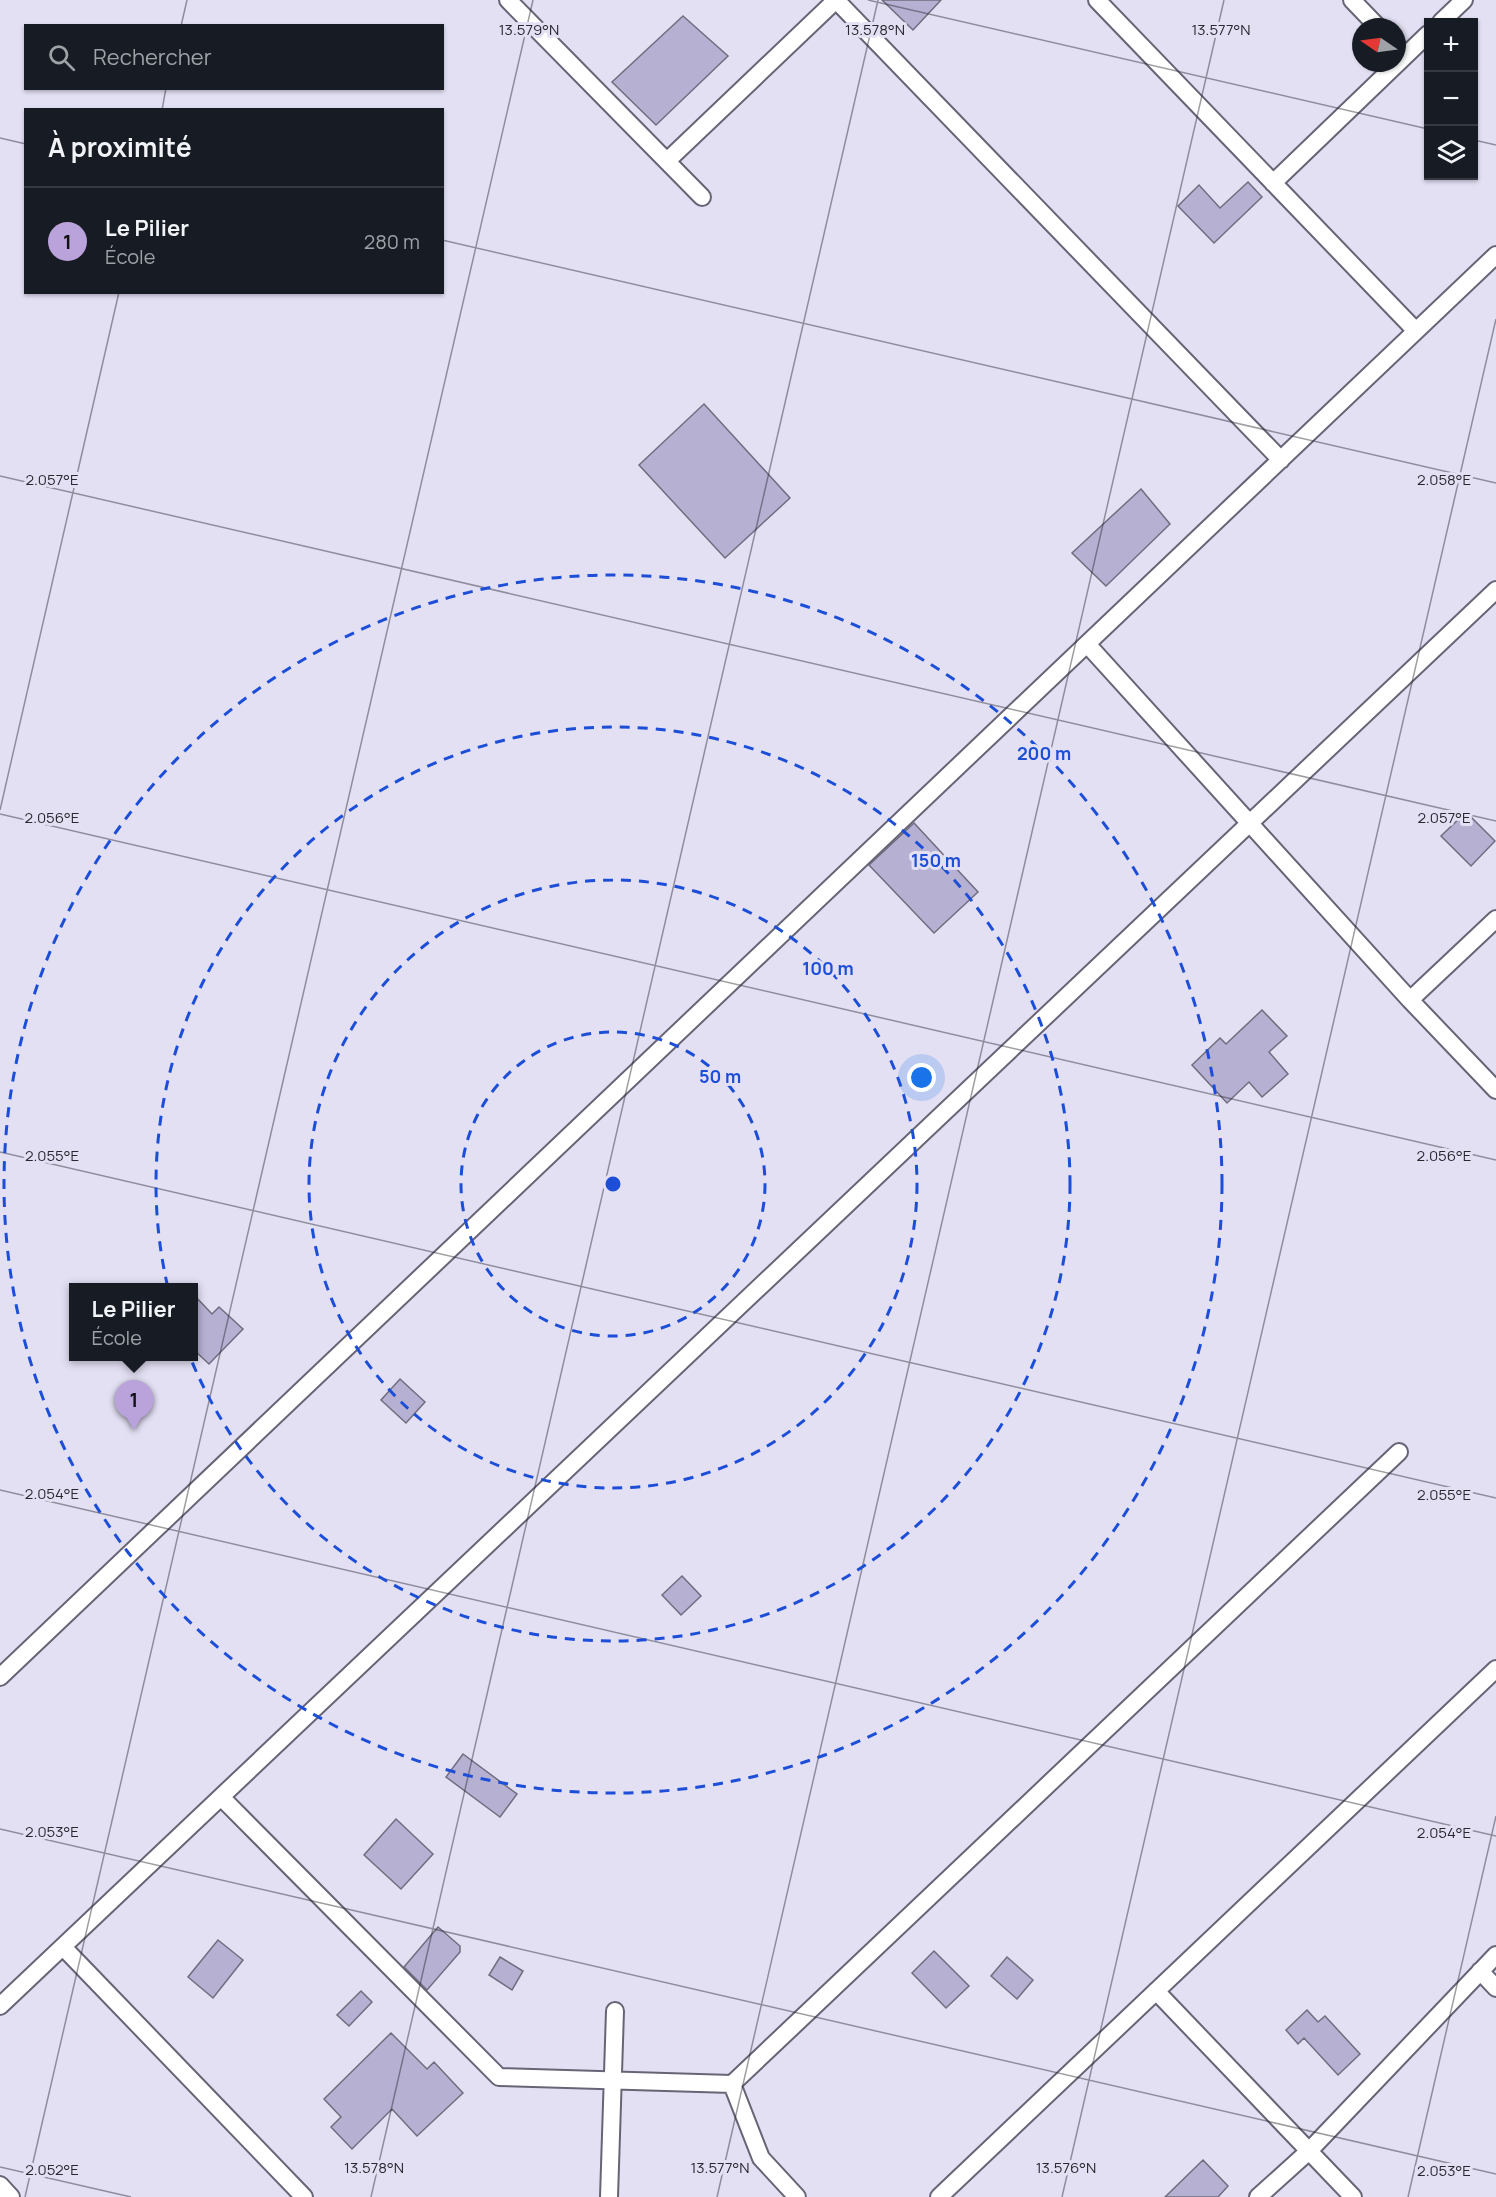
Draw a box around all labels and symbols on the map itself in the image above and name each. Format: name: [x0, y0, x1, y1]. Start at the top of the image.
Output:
north arrow: [1352, 18, 1406, 72]
text: 13.579°N: [499, 19, 559, 40]
text: 13.578°N: [845, 19, 905, 40]
text: 13.577°N: [1191, 19, 1251, 40]
text: 2.057°E: [26, 469, 79, 490]
text: 2.058°E: [1417, 469, 1471, 490]
text: 200 m: [1017, 741, 1071, 765]
text: 2.056°E: [25, 807, 79, 828]
text: 2.057°E: [1418, 807, 1471, 828]
text: 150 m: [911, 848, 961, 872]
text: 100 m: [802, 956, 854, 980]
your location: [907, 1063, 936, 1092]
text: 50 m: [699, 1064, 741, 1088]
text: 2.055°E: [25, 1145, 79, 1166]
text: 2.056°E: [1417, 1145, 1471, 1166]
centre of rings: [603, 1174, 623, 1194]
pin: 1: [114, 1380, 154, 1430]
text: 2.054°E: [25, 1483, 79, 1504]
text: 2.055°E: [1417, 1484, 1471, 1505]
text: 2.053°E: [25, 1821, 79, 1842]
text: 2.054°E: [1417, 1822, 1471, 1843]
text: 13.578°N: [344, 2157, 404, 2178]
text: 13.577°N: [690, 2157, 750, 2178]
text: 13.576°N: [1036, 2157, 1096, 2178]
text: 2.052°E: [25, 2159, 79, 2180]
text: 2.053°E: [1417, 2160, 1471, 2181]

